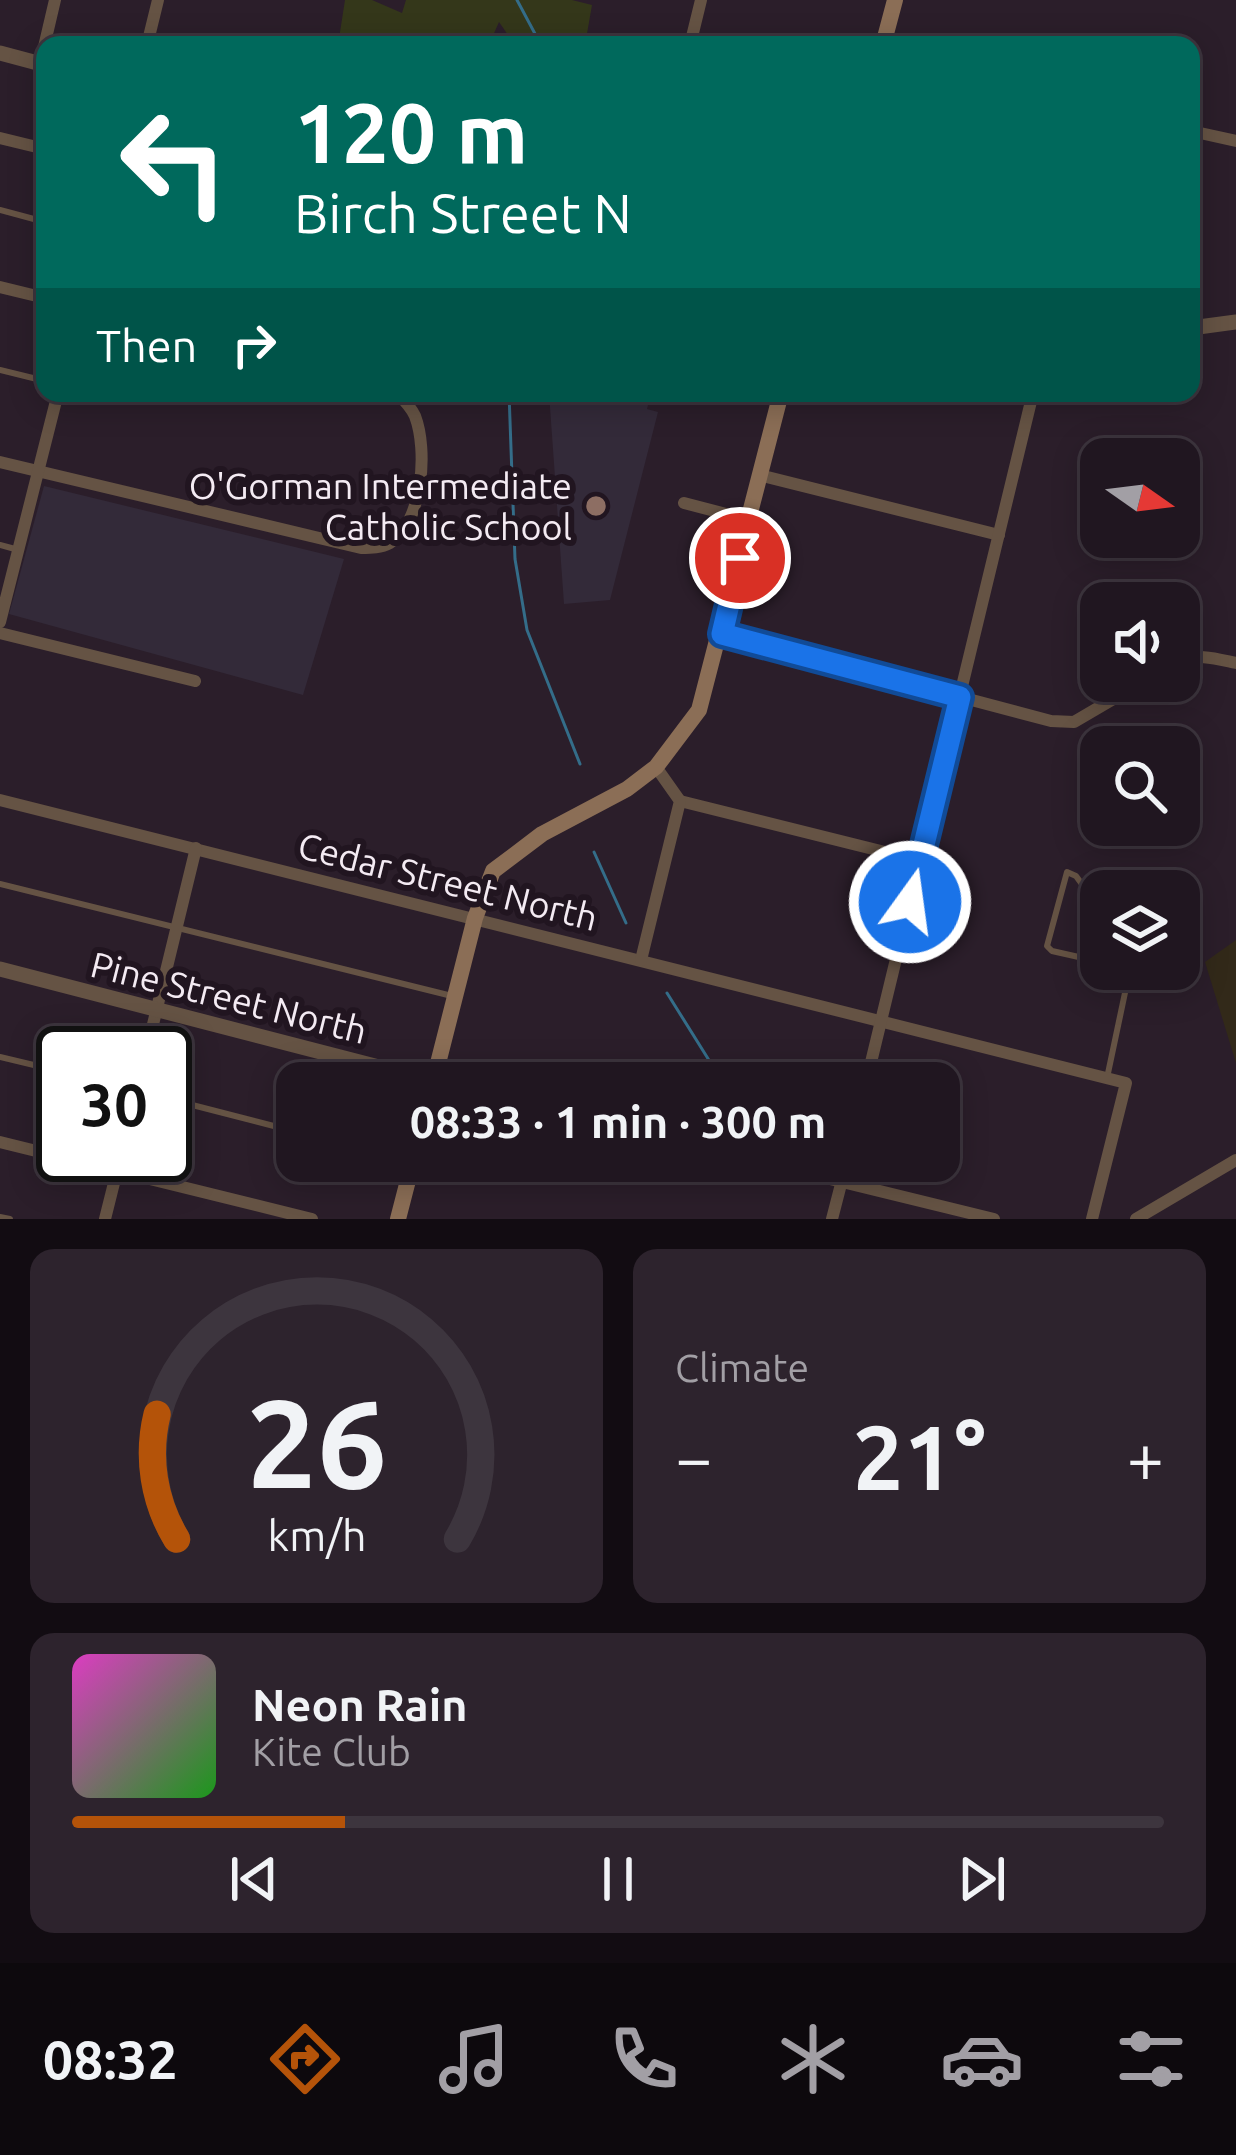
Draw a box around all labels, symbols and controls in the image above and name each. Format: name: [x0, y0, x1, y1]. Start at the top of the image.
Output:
icon: left: [96, 84, 252, 240]
text: 120 m: [294, 85, 528, 179]
text: Birch Street N: [294, 183, 632, 243]
icon: right: [221, 312, 287, 378]
text: Then: [96, 320, 197, 371]
north arrow: [1080, 438, 1200, 558]
map controls: [1080, 438, 1200, 990]
place label: O'Gorman Intermediate Catholic School: [189, 465, 572, 547]
marker: O'Gorman Intermediate Catholic School: [583, 493, 609, 519]
pin: [689, 507, 791, 609]
icon: arrive: [707, 525, 773, 591]
button: sound: [1080, 582, 1200, 702]
button: search: [1080, 726, 1200, 846]
street label: Cedar Street North: [294, 824, 602, 938]
position arrow: [847, 839, 973, 965]
button: layers: [1080, 870, 1200, 990]
street label: Pine Street North: [87, 943, 371, 1051]
speed limit sign: 30: [36, 1026, 192, 1182]
text: 08:33 · 1 min · 300 m: [410, 1096, 826, 1147]
text: Climate: [675, 1346, 809, 1389]
text: 26: [246, 1372, 387, 1512]
text: 21°: [853, 1406, 986, 1507]
text: −: [675, 1420, 712, 1494]
text: +: [1127, 1420, 1164, 1494]
text: km/h: [267, 1511, 366, 1559]
text: Neon Rain: [252, 1679, 467, 1730]
text: Kite Club: [252, 1730, 411, 1773]
icon: previous: [221, 1846, 287, 1912]
icon: pause: [585, 1846, 651, 1912]
icon: next: [949, 1846, 1015, 1912]
icon: directions: [263, 2017, 347, 2101]
icon: music: [432, 2017, 516, 2101]
icon: phone: [602, 2017, 686, 2101]
icon: climate: [771, 2017, 855, 2101]
icon: car: [940, 2017, 1024, 2101]
icon: filters: [1109, 2017, 1193, 2101]
text: 08:32: [43, 2029, 178, 2089]

